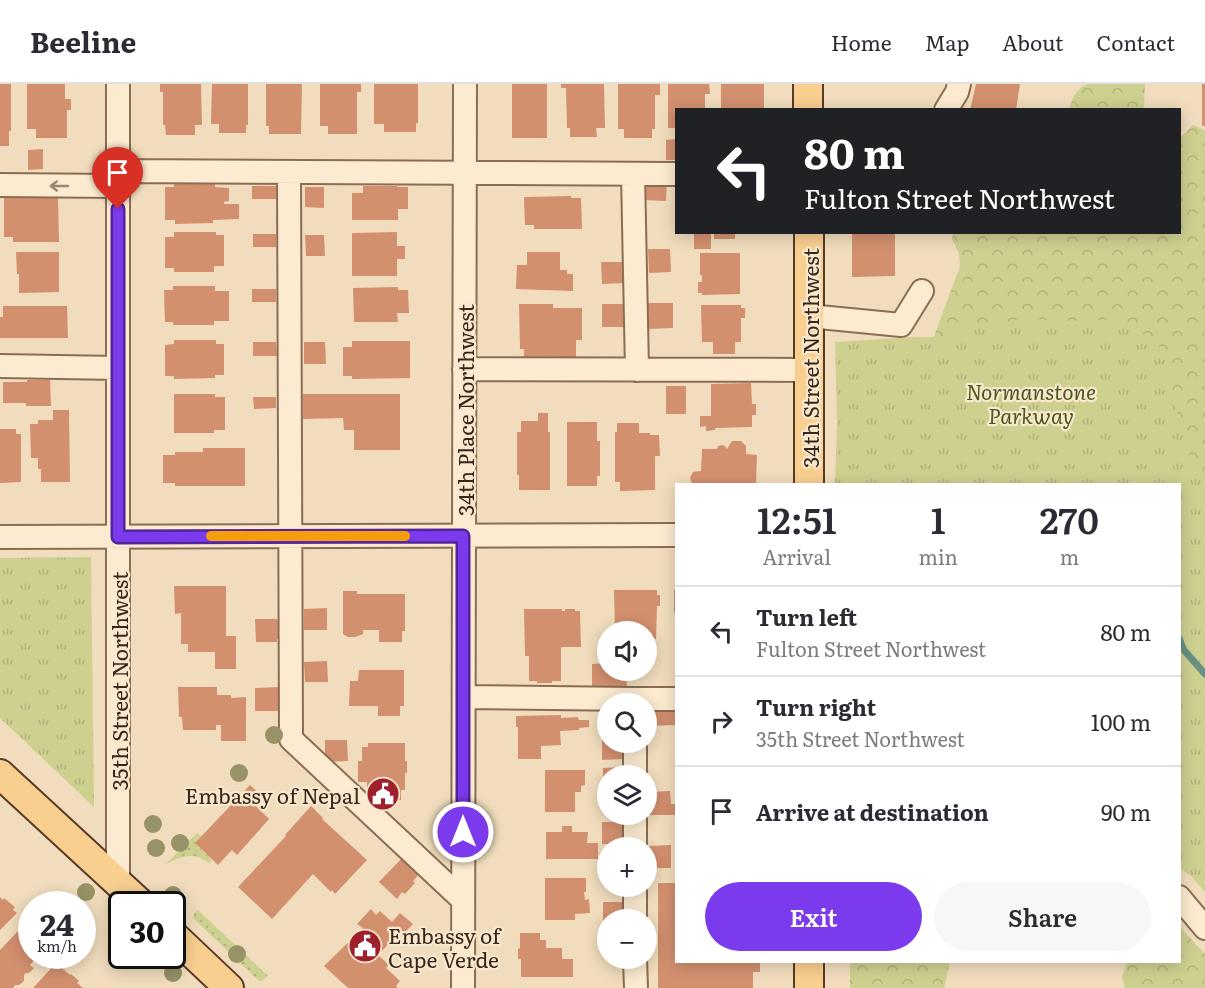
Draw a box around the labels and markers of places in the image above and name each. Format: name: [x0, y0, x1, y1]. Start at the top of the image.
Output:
pin: [92, 147, 143, 209]
public building icon: Embassy of Nepal: [365, 776, 401, 812]
place label: Embassy of Nepal: [185, 779, 360, 810]
place label: Embassy of Cape Verde: [388, 919, 502, 974]
public building icon: Embassy of Cape Verde: [347, 928, 383, 964]

